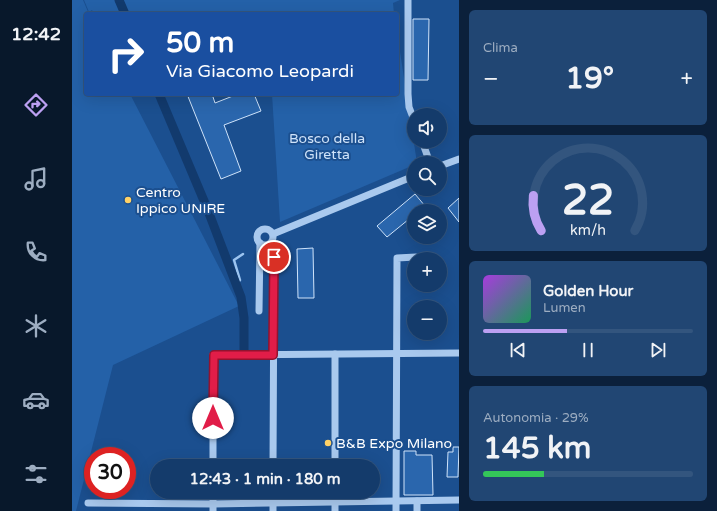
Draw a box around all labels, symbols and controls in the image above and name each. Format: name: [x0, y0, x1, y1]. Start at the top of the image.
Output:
text: 12:42: [11, 23, 61, 45]
text: 50 m: [166, 26, 234, 60]
icon: right: [100, 28, 152, 80]
text: Clima: [483, 40, 518, 56]
text: Via Giacomo Leopardi: [166, 60, 354, 82]
text: 19°: [565, 60, 614, 97]
text: −: [483, 66, 499, 92]
text: +: [681, 66, 693, 92]
icon: directions: [22, 91, 50, 119]
map controls: [407, 108, 447, 340]
button: sound: [407, 108, 447, 148]
park label: Bosco della Giretta: [289, 130, 365, 163]
button: search: [407, 156, 447, 196]
icon: music: [22, 165, 50, 193]
text: 22: [562, 176, 614, 226]
place label: Centro Ippico UNIRE: [136, 184, 225, 217]
marker: Centro Ippico UNIRE: [123, 195, 133, 205]
button: layers: [407, 204, 447, 244]
text: km/h: [570, 221, 606, 238]
icon: phone: [22, 238, 50, 266]
pin: [257, 240, 291, 274]
icon: arrive: [263, 246, 285, 268]
button: +: [407, 252, 447, 292]
text: Golden Hour: [543, 282, 633, 300]
button: −: [407, 300, 447, 340]
text: Lumen: [543, 300, 586, 316]
icon: climate: [22, 312, 50, 340]
icon: previous: [507, 339, 529, 361]
icon: pause: [577, 339, 599, 361]
icon: next: [647, 339, 669, 361]
icon: car: [22, 386, 50, 414]
position arrow: [192, 397, 234, 439]
text: Autonomia · 29%: [483, 410, 589, 426]
text: 145 km: [483, 430, 591, 467]
place label: B&B Expo Milano: [336, 435, 452, 452]
marker: B&B Expo Milano: [323, 438, 333, 448]
speed limit sign: 30: [84, 447, 136, 499]
icon: filters: [22, 460, 50, 488]
text: 12:43 · 1 min · 180 m: [190, 470, 340, 488]

